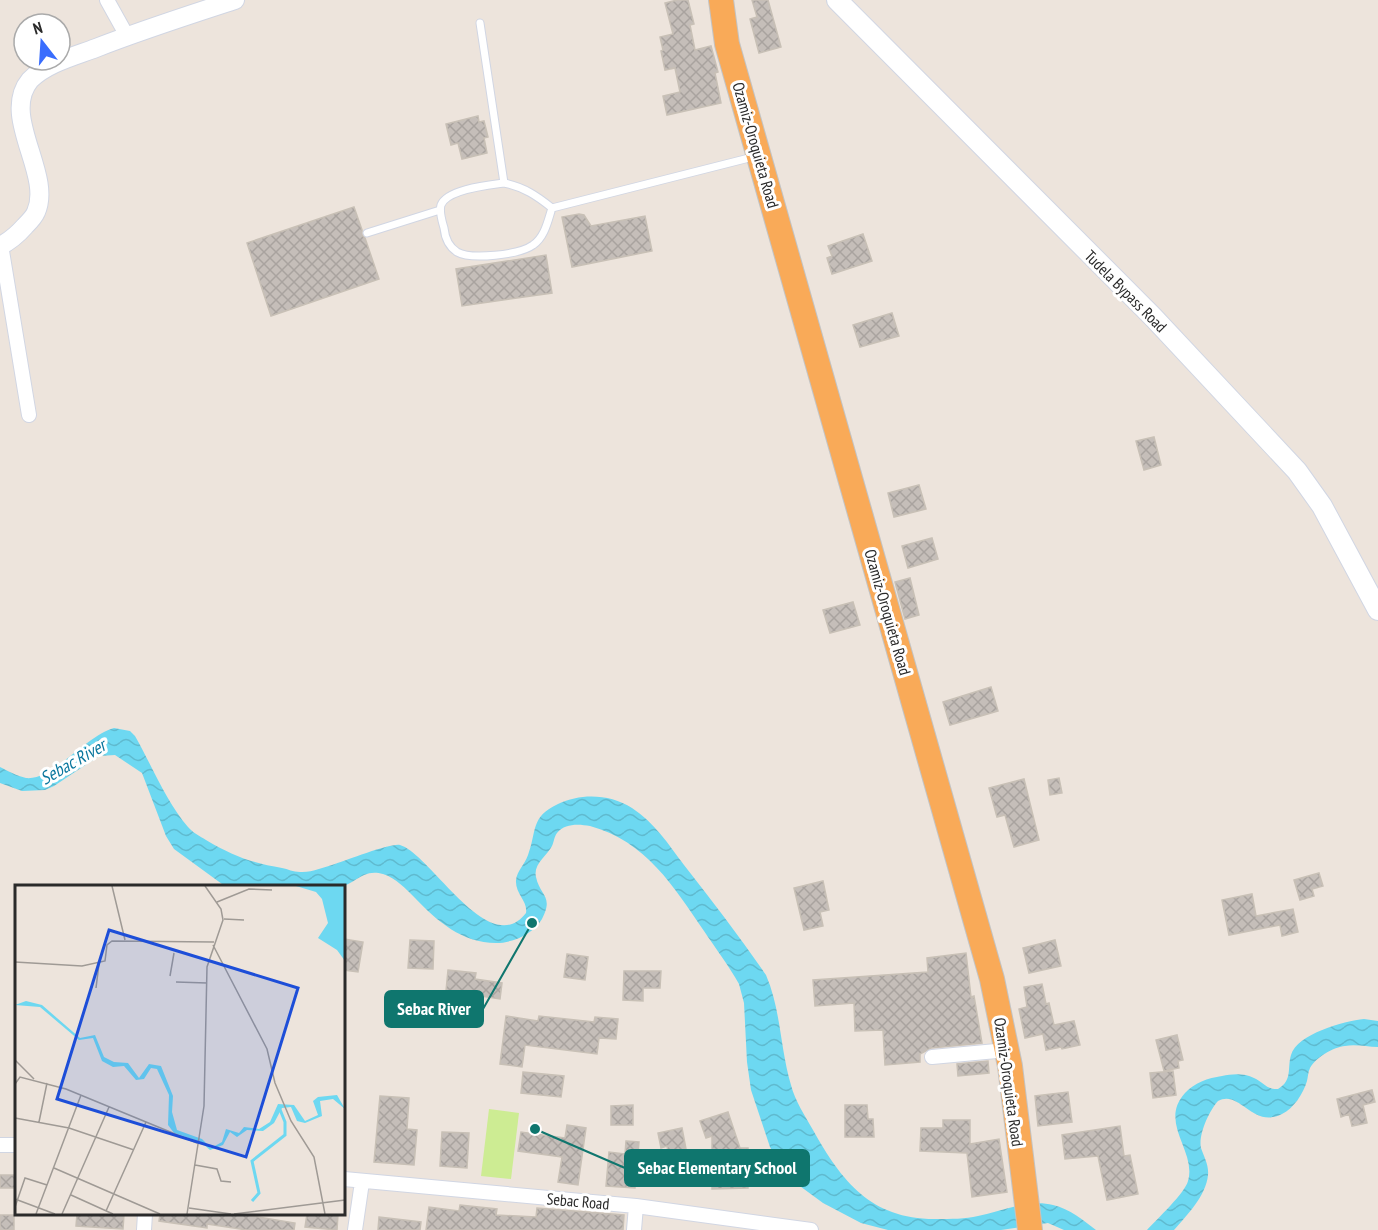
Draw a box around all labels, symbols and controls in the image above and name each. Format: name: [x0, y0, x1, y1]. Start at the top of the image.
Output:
north arrow: [12, 12, 72, 72]
text: N: [31, 17, 45, 38]
street label: Ozamiz-Oroquieta Road: [728, 80, 784, 210]
street label: Tudela Bypass Road: [1081, 246, 1171, 336]
street label: Ozamiz-Oroquieta Road: [860, 547, 916, 677]
water label: Sebac River: [36, 732, 112, 790]
inset map: [15, 885, 345, 1215]
callout: Sebac River: [385, 991, 483, 1027]
text: Sebac River: [397, 997, 472, 1020]
street label: Ozamiz-Oroquieta Road: [990, 1016, 1028, 1148]
callout: Sebac Elementary School: [625, 1150, 809, 1186]
text: Sebac Elementary School: [637, 1156, 797, 1179]
street label: Sebac Road: [546, 1188, 610, 1214]

